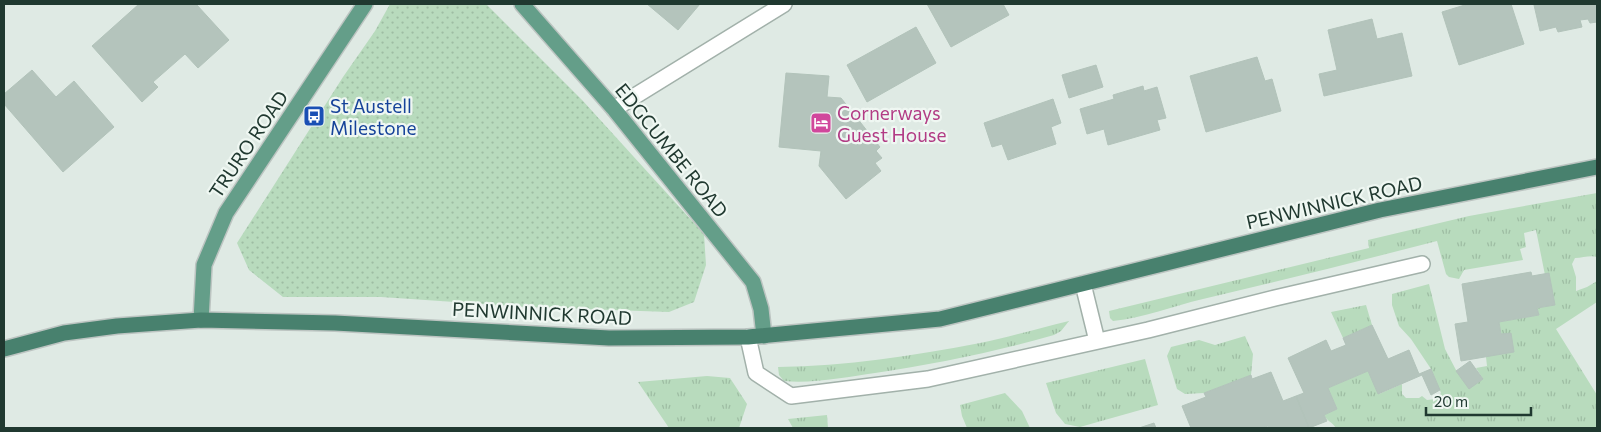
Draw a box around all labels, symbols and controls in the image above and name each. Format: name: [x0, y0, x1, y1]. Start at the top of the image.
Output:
street label: EDGCUMBE ROAD: [611, 78, 733, 222]
street label: TRURO ROAD: [204, 86, 292, 202]
place label: St Austell Milestone: [330, 94, 416, 139]
place label: Cornerways Guest House: [837, 101, 946, 146]
bus stop icon: St Austell Milestone: [302, 104, 326, 128]
hotel icon: Cornerways Guest House: [809, 111, 833, 135]
street label: PENWINNICK ROAD: [1244, 171, 1424, 233]
street label: PENWINNICK ROAD: [451, 297, 633, 329]
scale bar: [1426, 384, 1531, 416]
text: 20 m: [1434, 392, 1468, 410]

